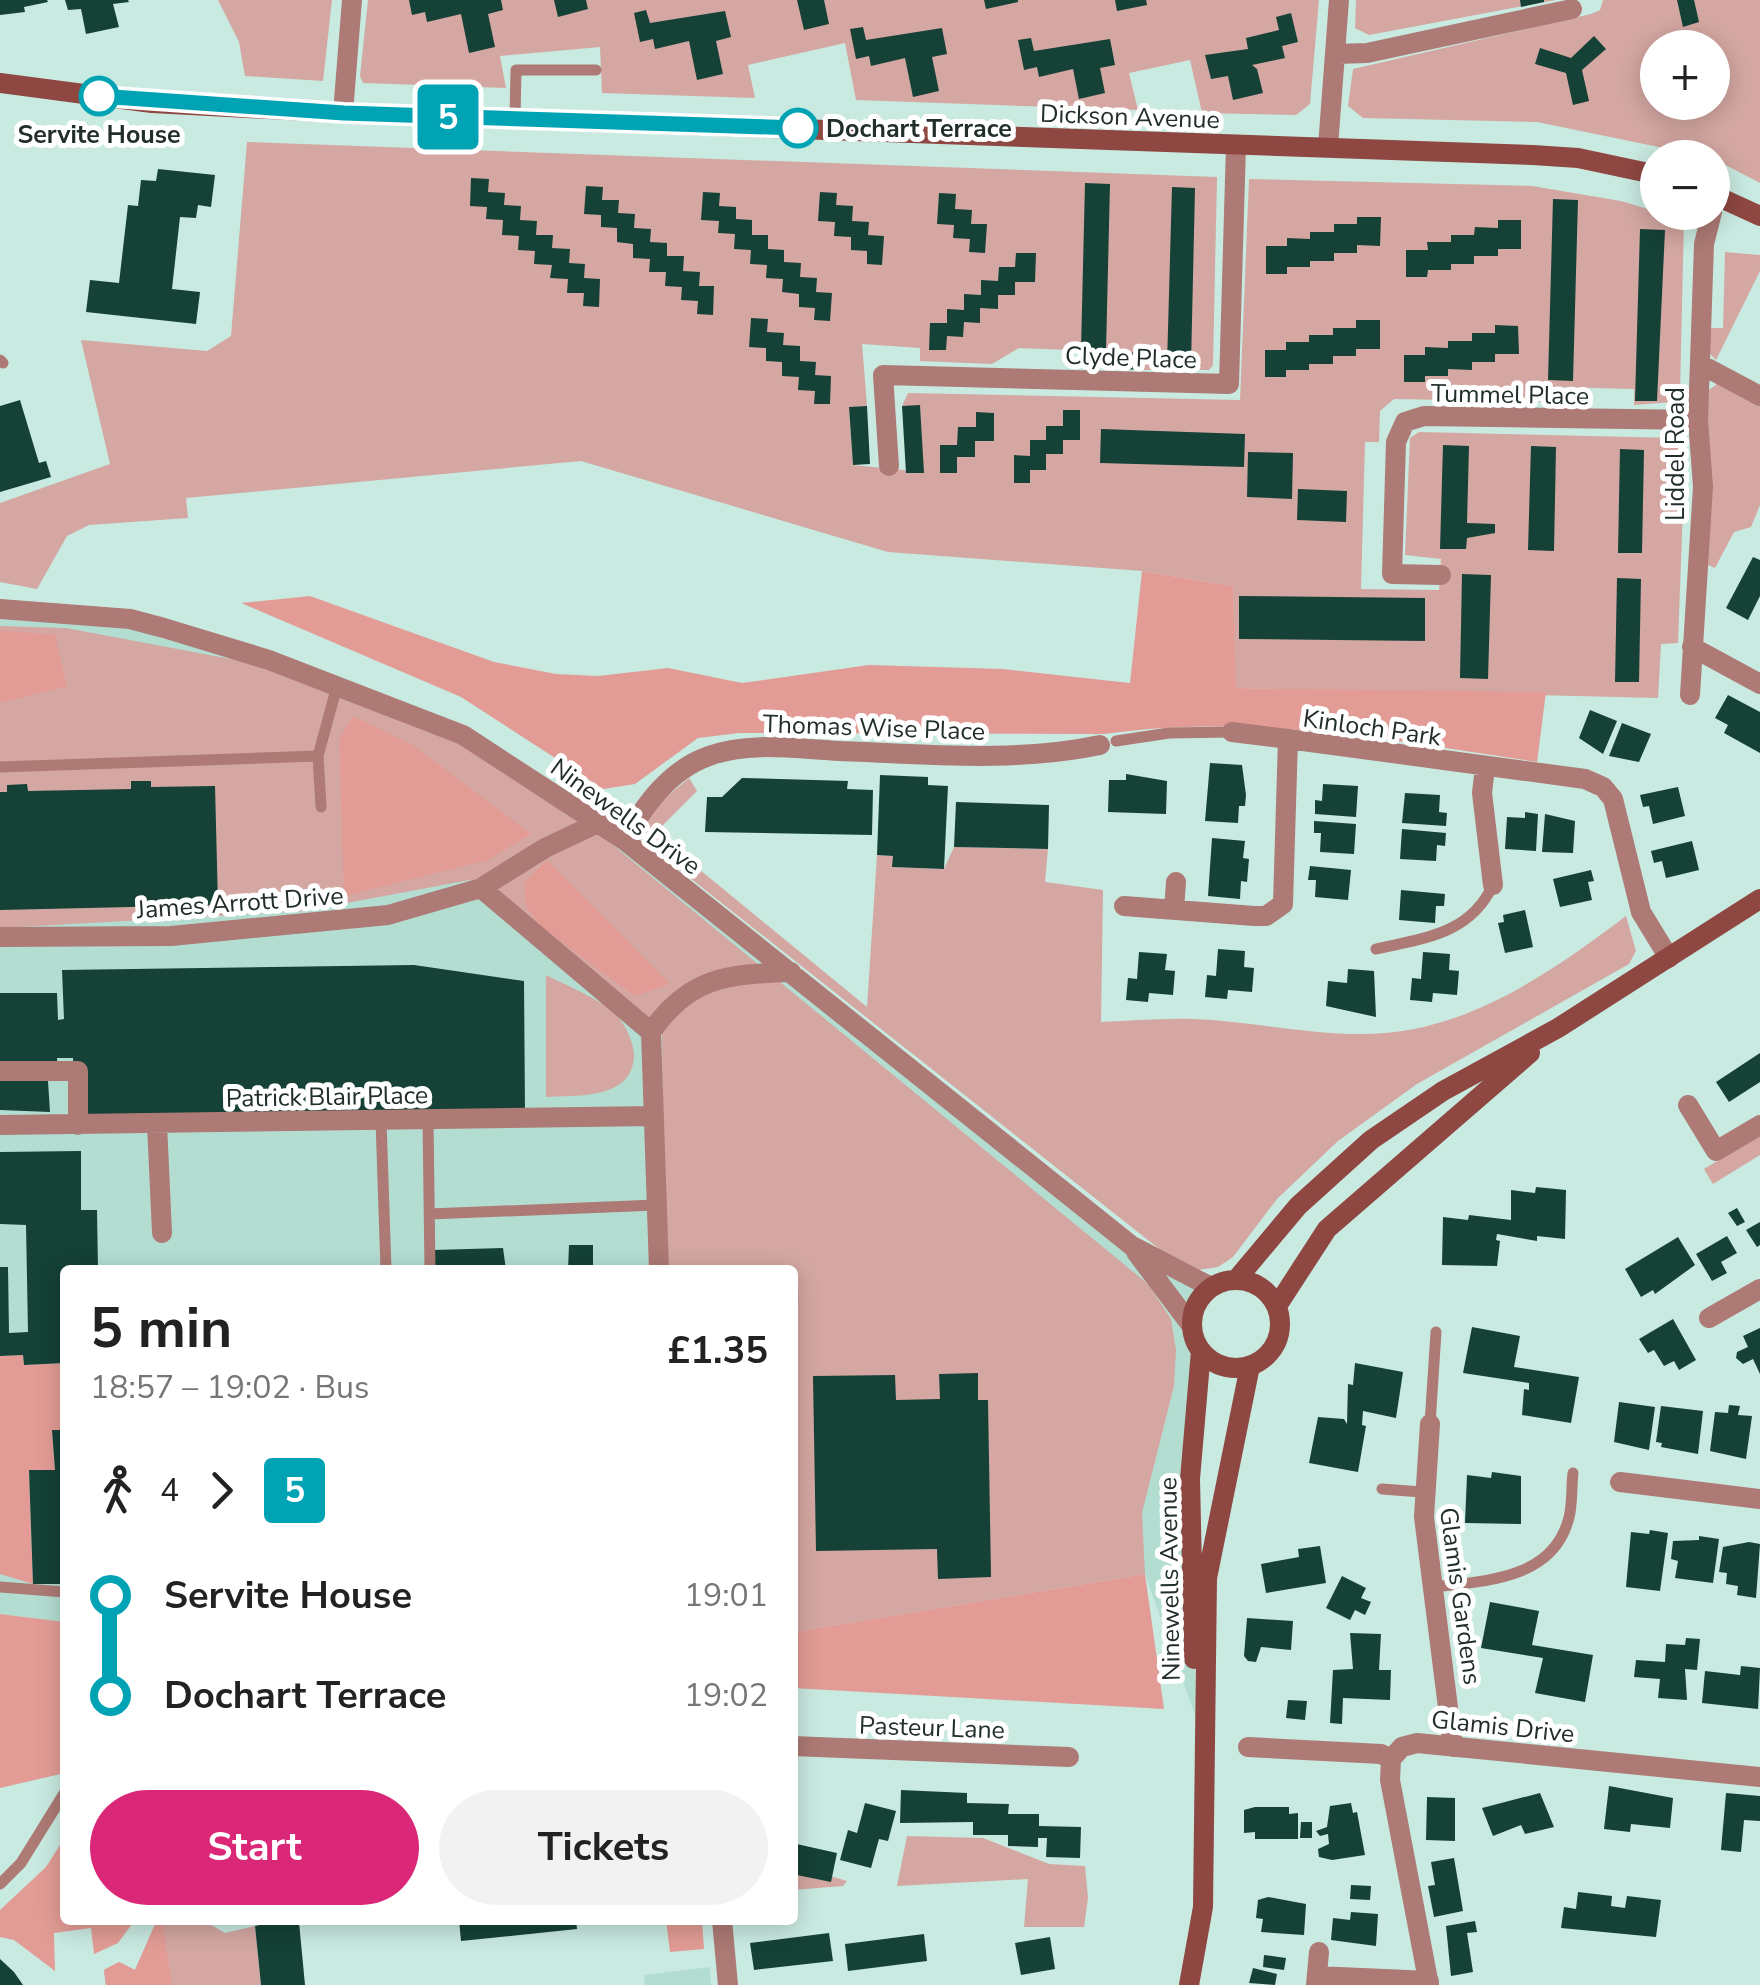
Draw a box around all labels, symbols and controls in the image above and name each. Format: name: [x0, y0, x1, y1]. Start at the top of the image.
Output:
map controls: [1640, 30, 1730, 230]
button: +: [1640, 30, 1730, 120]
marker: Servite House: [80, 77, 118, 115]
line badge: 5: [416, 84, 480, 150]
text: 5: [437, 94, 459, 141]
street label: Dickson Avenue: [1040, 97, 1220, 137]
marker: Dochart Terrace: [779, 109, 817, 147]
place label: Dochart Terrace: [826, 112, 1012, 146]
place label: Servite House: [17, 118, 181, 152]
button: −: [1640, 140, 1730, 230]
street label: Clyde Place: [1064, 339, 1198, 377]
street label: Tummel Place: [1431, 377, 1589, 413]
street label: Liddel Road: [1659, 387, 1693, 521]
street label: Kinloch Park: [1301, 701, 1444, 755]
street label: Thomas Wise Place: [762, 707, 986, 749]
street label: Ninewells Drive: [543, 751, 707, 883]
street label: James Arrott Drive: [135, 879, 345, 927]
street label: Patrick Blair Place: [226, 1078, 428, 1116]
text: 5 min: [90, 1291, 232, 1366]
text: £1.35: [667, 1325, 768, 1376]
text: 18:57 – 19:02 · Bus: [90, 1366, 369, 1409]
icon: walk: [90, 1463, 145, 1518]
icon: forward: [194, 1463, 249, 1518]
text: 5: [284, 1467, 305, 1514]
text: 4: [160, 1469, 179, 1512]
street label: Ninewells Avenue: [1151, 1477, 1189, 1681]
street label: Glamis Gardens: [1431, 1505, 1489, 1687]
text: Servite House: [164, 1570, 412, 1621]
text: 19:01: [684, 1574, 768, 1617]
text: Dochart Terrace: [164, 1670, 446, 1721]
text: 19:02: [684, 1674, 768, 1717]
street label: Glamis Drive: [1430, 1703, 1576, 1751]
street label: Pasteur Lane: [858, 1708, 1006, 1748]
button: Start: [90, 1790, 419, 1905]
button: Tickets: [439, 1790, 768, 1905]

